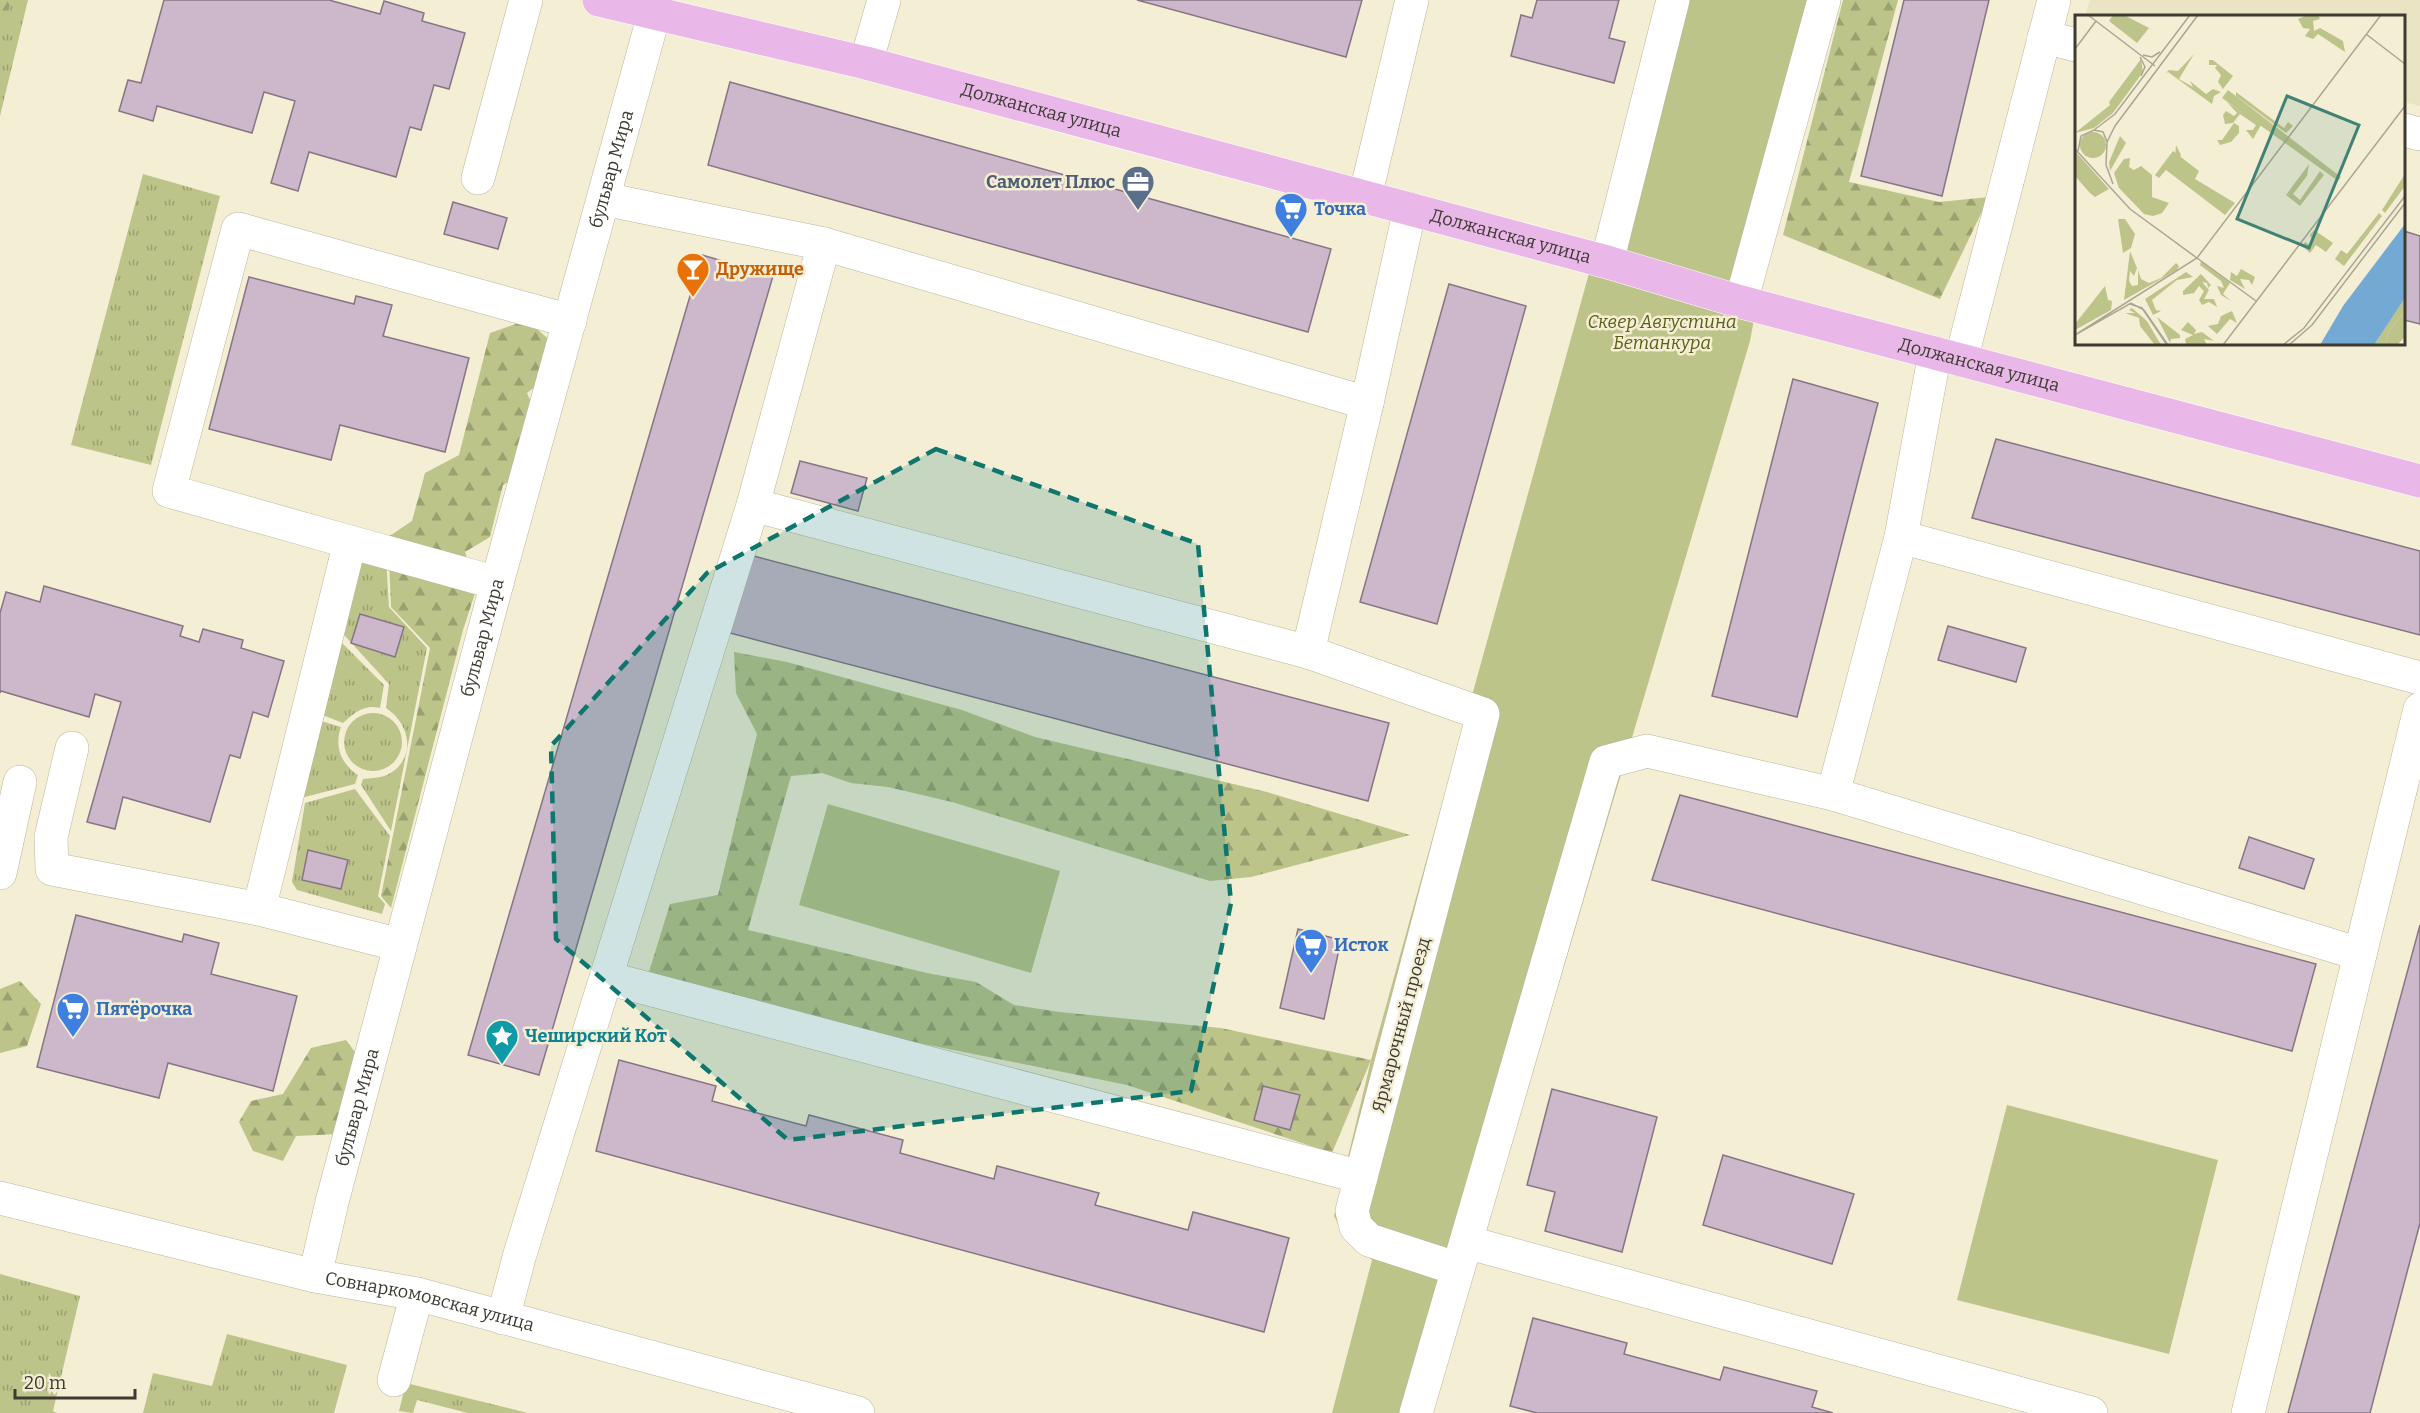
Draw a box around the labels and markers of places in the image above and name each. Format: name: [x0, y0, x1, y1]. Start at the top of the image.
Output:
office icon: Самолет Плюс: [1120, 164, 1156, 211]
place label: Самолет Плюс: [986, 171, 1115, 193]
supermarket icon: Точка: [1273, 191, 1309, 238]
place label: Точка: [1314, 198, 1366, 220]
bar icon: Дружище: [675, 251, 711, 298]
place label: Дружище: [716, 258, 804, 280]
supermarket icon: Исток: [1293, 927, 1329, 974]
place label: Исток: [1334, 934, 1388, 956]
supermarket icon: Пятёрочка: [55, 991, 91, 1038]
place label: Пятёрочка: [96, 998, 192, 1020]
place icon: Чеширский Кот: [484, 1018, 520, 1065]
place label: Чеширский Кот: [525, 1025, 667, 1047]

